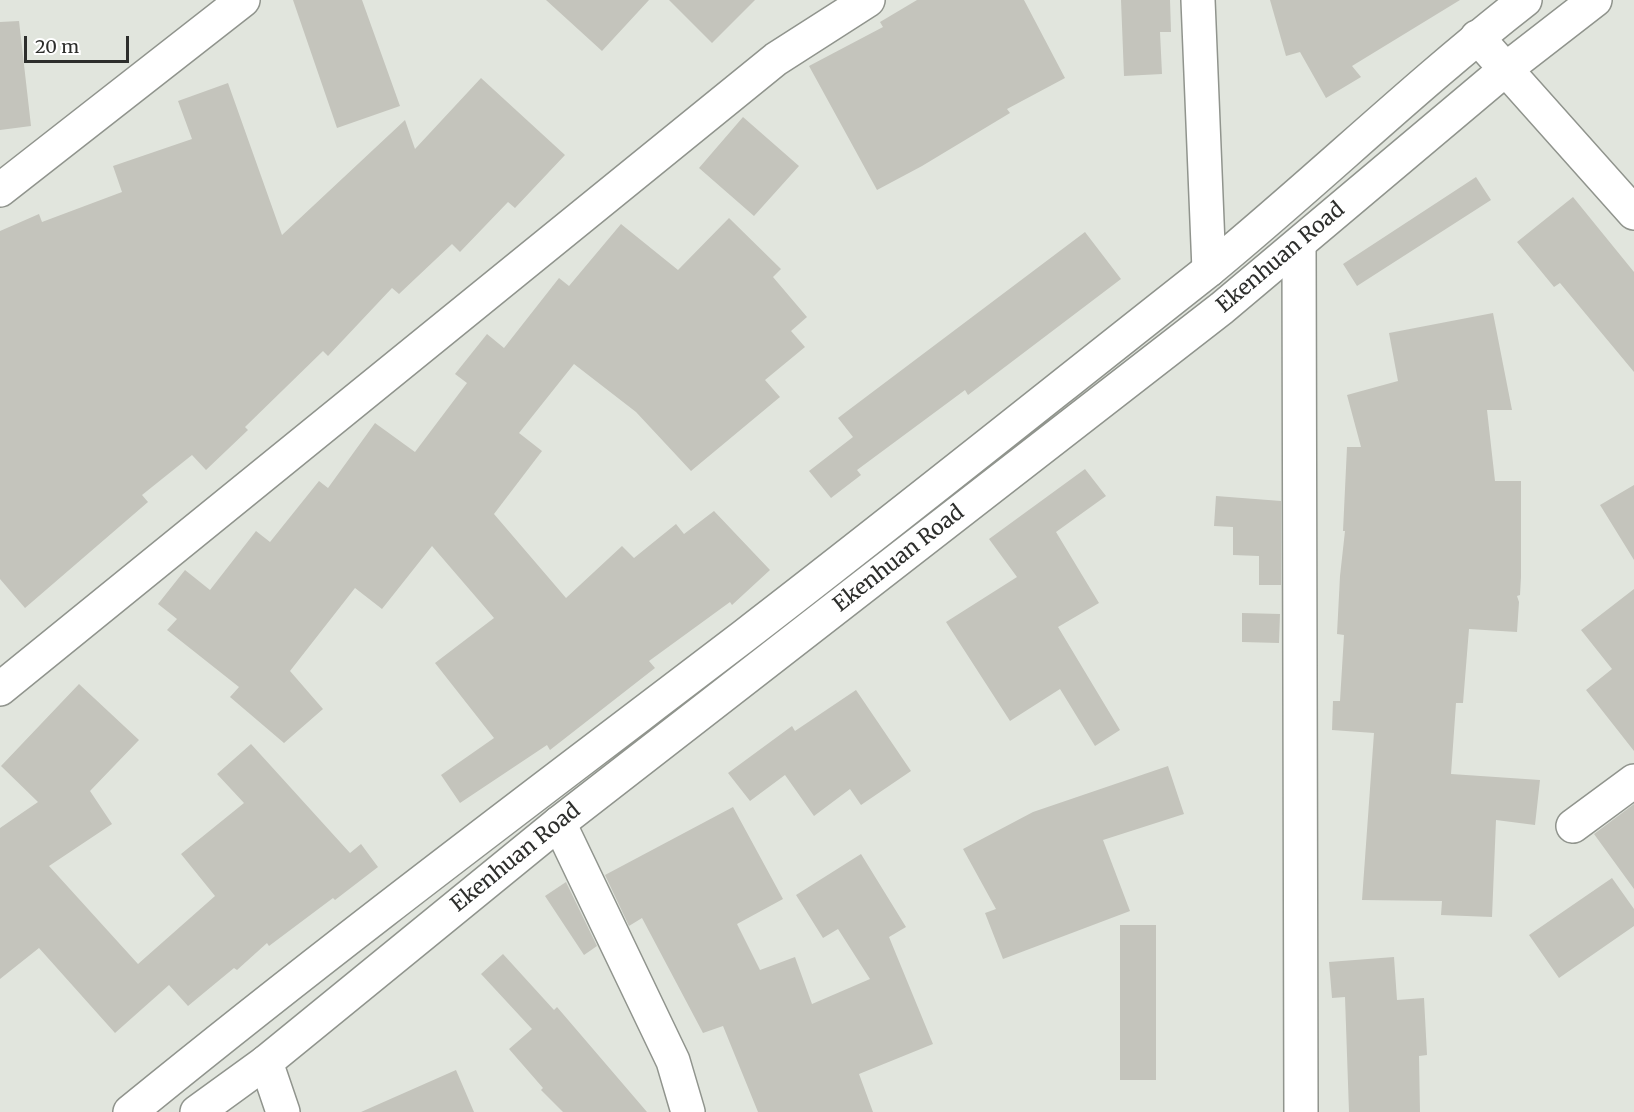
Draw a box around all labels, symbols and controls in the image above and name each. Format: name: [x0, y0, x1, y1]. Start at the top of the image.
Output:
scale bar: [27, 24, 132, 62]
text: 20 m: [35, 35, 79, 58]
street label: Ekenhuan Road: [1212, 197, 1350, 319]
street label: Ekenhuan Road: [829, 500, 969, 618]
street label: Ekenhuan Road: [446, 798, 586, 918]

